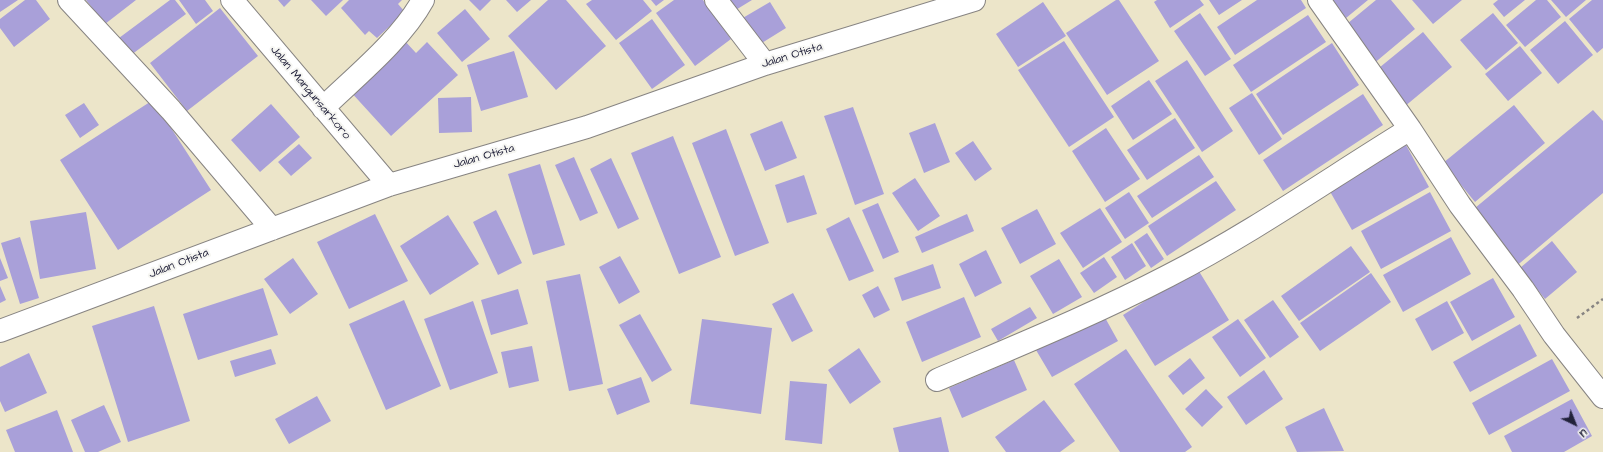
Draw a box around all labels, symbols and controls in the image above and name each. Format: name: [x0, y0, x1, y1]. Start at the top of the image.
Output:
street label: Jalan Otista: [760, 40, 824, 72]
street label: Jalan Mangunsarkoro: [267, 43, 353, 143]
street label: Jalan Otista: [452, 141, 516, 173]
street label: Jalan Otista: [147, 246, 211, 282]
north arrow: [1555, 404, 1595, 444]
text: U: [1576, 426, 1591, 441]

